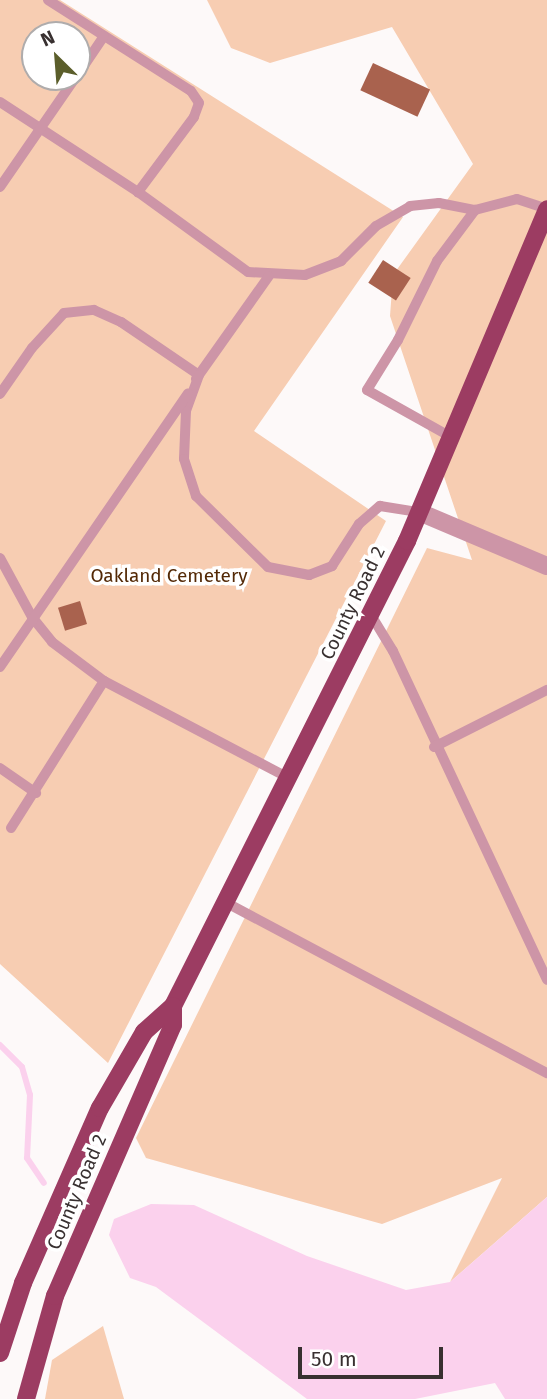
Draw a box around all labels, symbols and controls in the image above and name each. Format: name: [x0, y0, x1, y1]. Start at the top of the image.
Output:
north arrow: [21, 21, 91, 91]
text: N: [37, 25, 58, 51]
street label: County Road 2: [316, 543, 390, 663]
park label: Oakland Cemetery: [90, 565, 248, 587]
street label: County Road 2: [42, 1131, 112, 1253]
scale bar: [302, 1332, 447, 1376]
text: 50 m: [311, 1346, 357, 1372]

